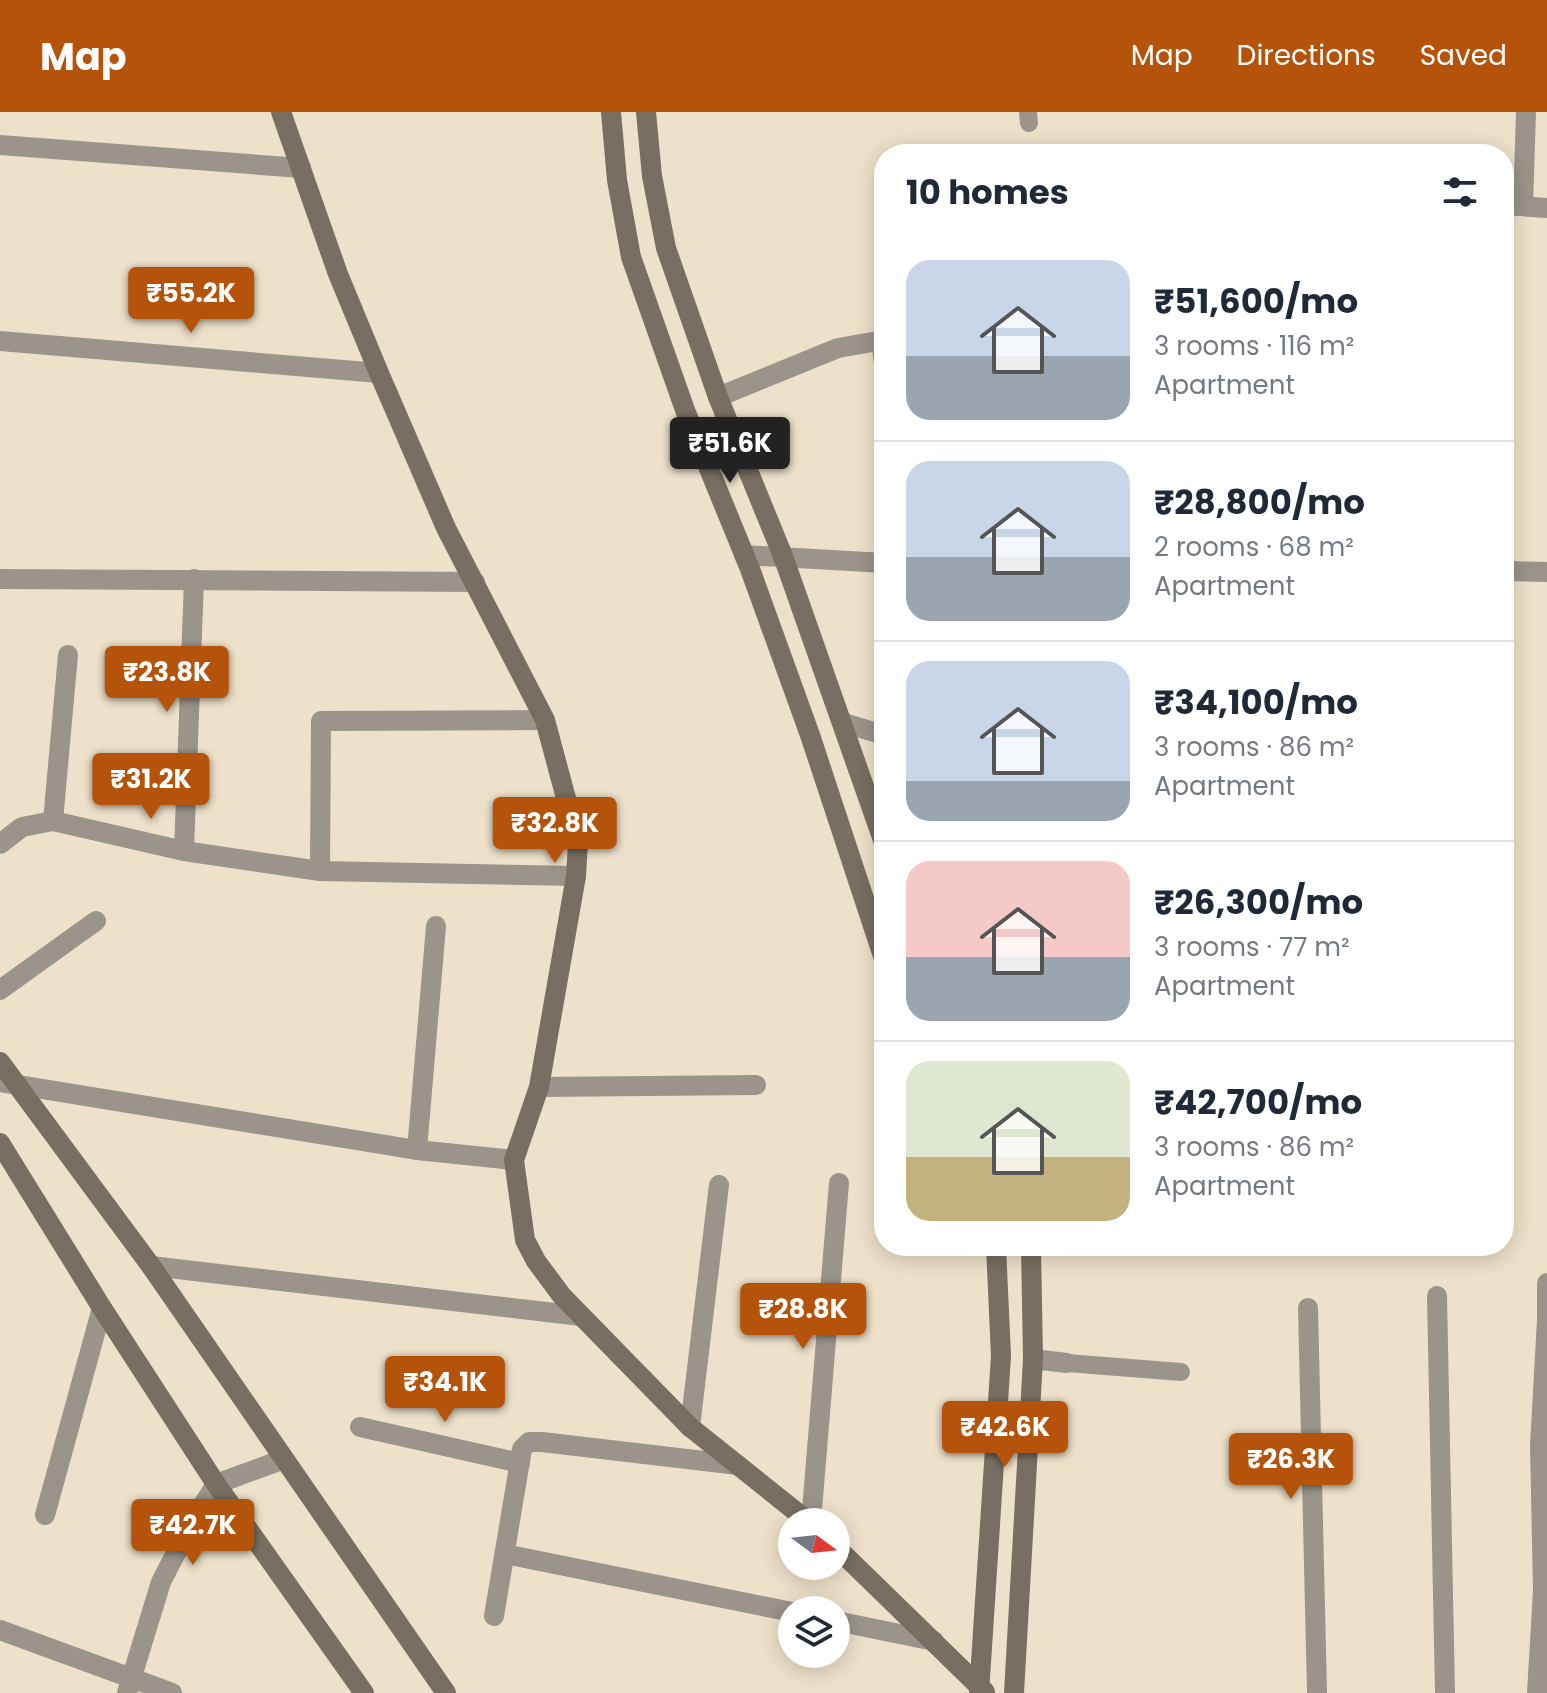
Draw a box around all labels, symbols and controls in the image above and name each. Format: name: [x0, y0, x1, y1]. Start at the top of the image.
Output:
text: Map: [40, 30, 127, 83]
text: Map: [1131, 36, 1193, 75]
text: Directions: [1237, 36, 1376, 75]
text: Saved: [1420, 36, 1507, 75]
text: 10 homes: [906, 168, 1069, 216]
icon: filters: [1438, 170, 1482, 214]
pin: ₹55.2K: [126, 267, 256, 335]
text: ₹55.2K: [146, 275, 236, 311]
text: ₹51,600/mo: [1154, 277, 1358, 325]
icon: home: [970, 292, 1066, 388]
text: 3 rooms · 116 m²: [1154, 328, 1354, 364]
text: Apartment: [1154, 367, 1295, 403]
pin: ₹51.6K: [665, 417, 795, 485]
text: ₹51.6K: [688, 425, 772, 461]
text: ₹28,800/mo: [1154, 478, 1365, 526]
icon: home: [970, 493, 1066, 589]
text: 2 rooms · 68 m²: [1154, 529, 1354, 565]
text: Apartment: [1154, 568, 1295, 604]
pin: ₹23.8K: [102, 646, 232, 714]
text: ₹23.8K: [123, 654, 211, 690]
text: ₹34,100/mo: [1154, 678, 1358, 726]
icon: home: [970, 693, 1066, 789]
text: 3 rooms · 86 m²: [1154, 729, 1354, 765]
pin: ₹31.2K: [86, 753, 216, 821]
text: ₹31.2K: [110, 761, 192, 797]
text: Apartment: [1154, 768, 1295, 804]
pin: ₹32.8K: [490, 797, 620, 865]
text: ₹32.8K: [511, 805, 599, 841]
text: ₹26,300/mo: [1154, 878, 1363, 926]
icon: home: [970, 893, 1066, 989]
text: 3 rooms · 77 m²: [1154, 929, 1350, 965]
text: Apartment: [1154, 968, 1295, 1004]
text: ₹42,700/mo: [1154, 1078, 1362, 1126]
icon: home: [970, 1093, 1066, 1189]
text: 3 rooms · 86 m²: [1154, 1129, 1354, 1165]
text: Apartment: [1154, 1168, 1295, 1204]
pin: ₹28.8K: [738, 1283, 868, 1351]
text: ₹28.8K: [758, 1291, 848, 1327]
pin: ₹34.1K: [380, 1356, 510, 1424]
text: ₹34.1K: [403, 1364, 487, 1400]
pin: ₹42.6K: [940, 1401, 1070, 1469]
text: ₹42.6K: [960, 1409, 1050, 1445]
pin: ₹26.3K: [1226, 1433, 1356, 1501]
text: ₹26.3K: [1247, 1441, 1335, 1477]
pin: ₹42.7K: [128, 1499, 258, 1567]
text: ₹42.7K: [149, 1507, 237, 1543]
north arrow: [778, 1508, 850, 1580]
map controls: [778, 1508, 850, 1668]
button: layers: [778, 1596, 850, 1668]

